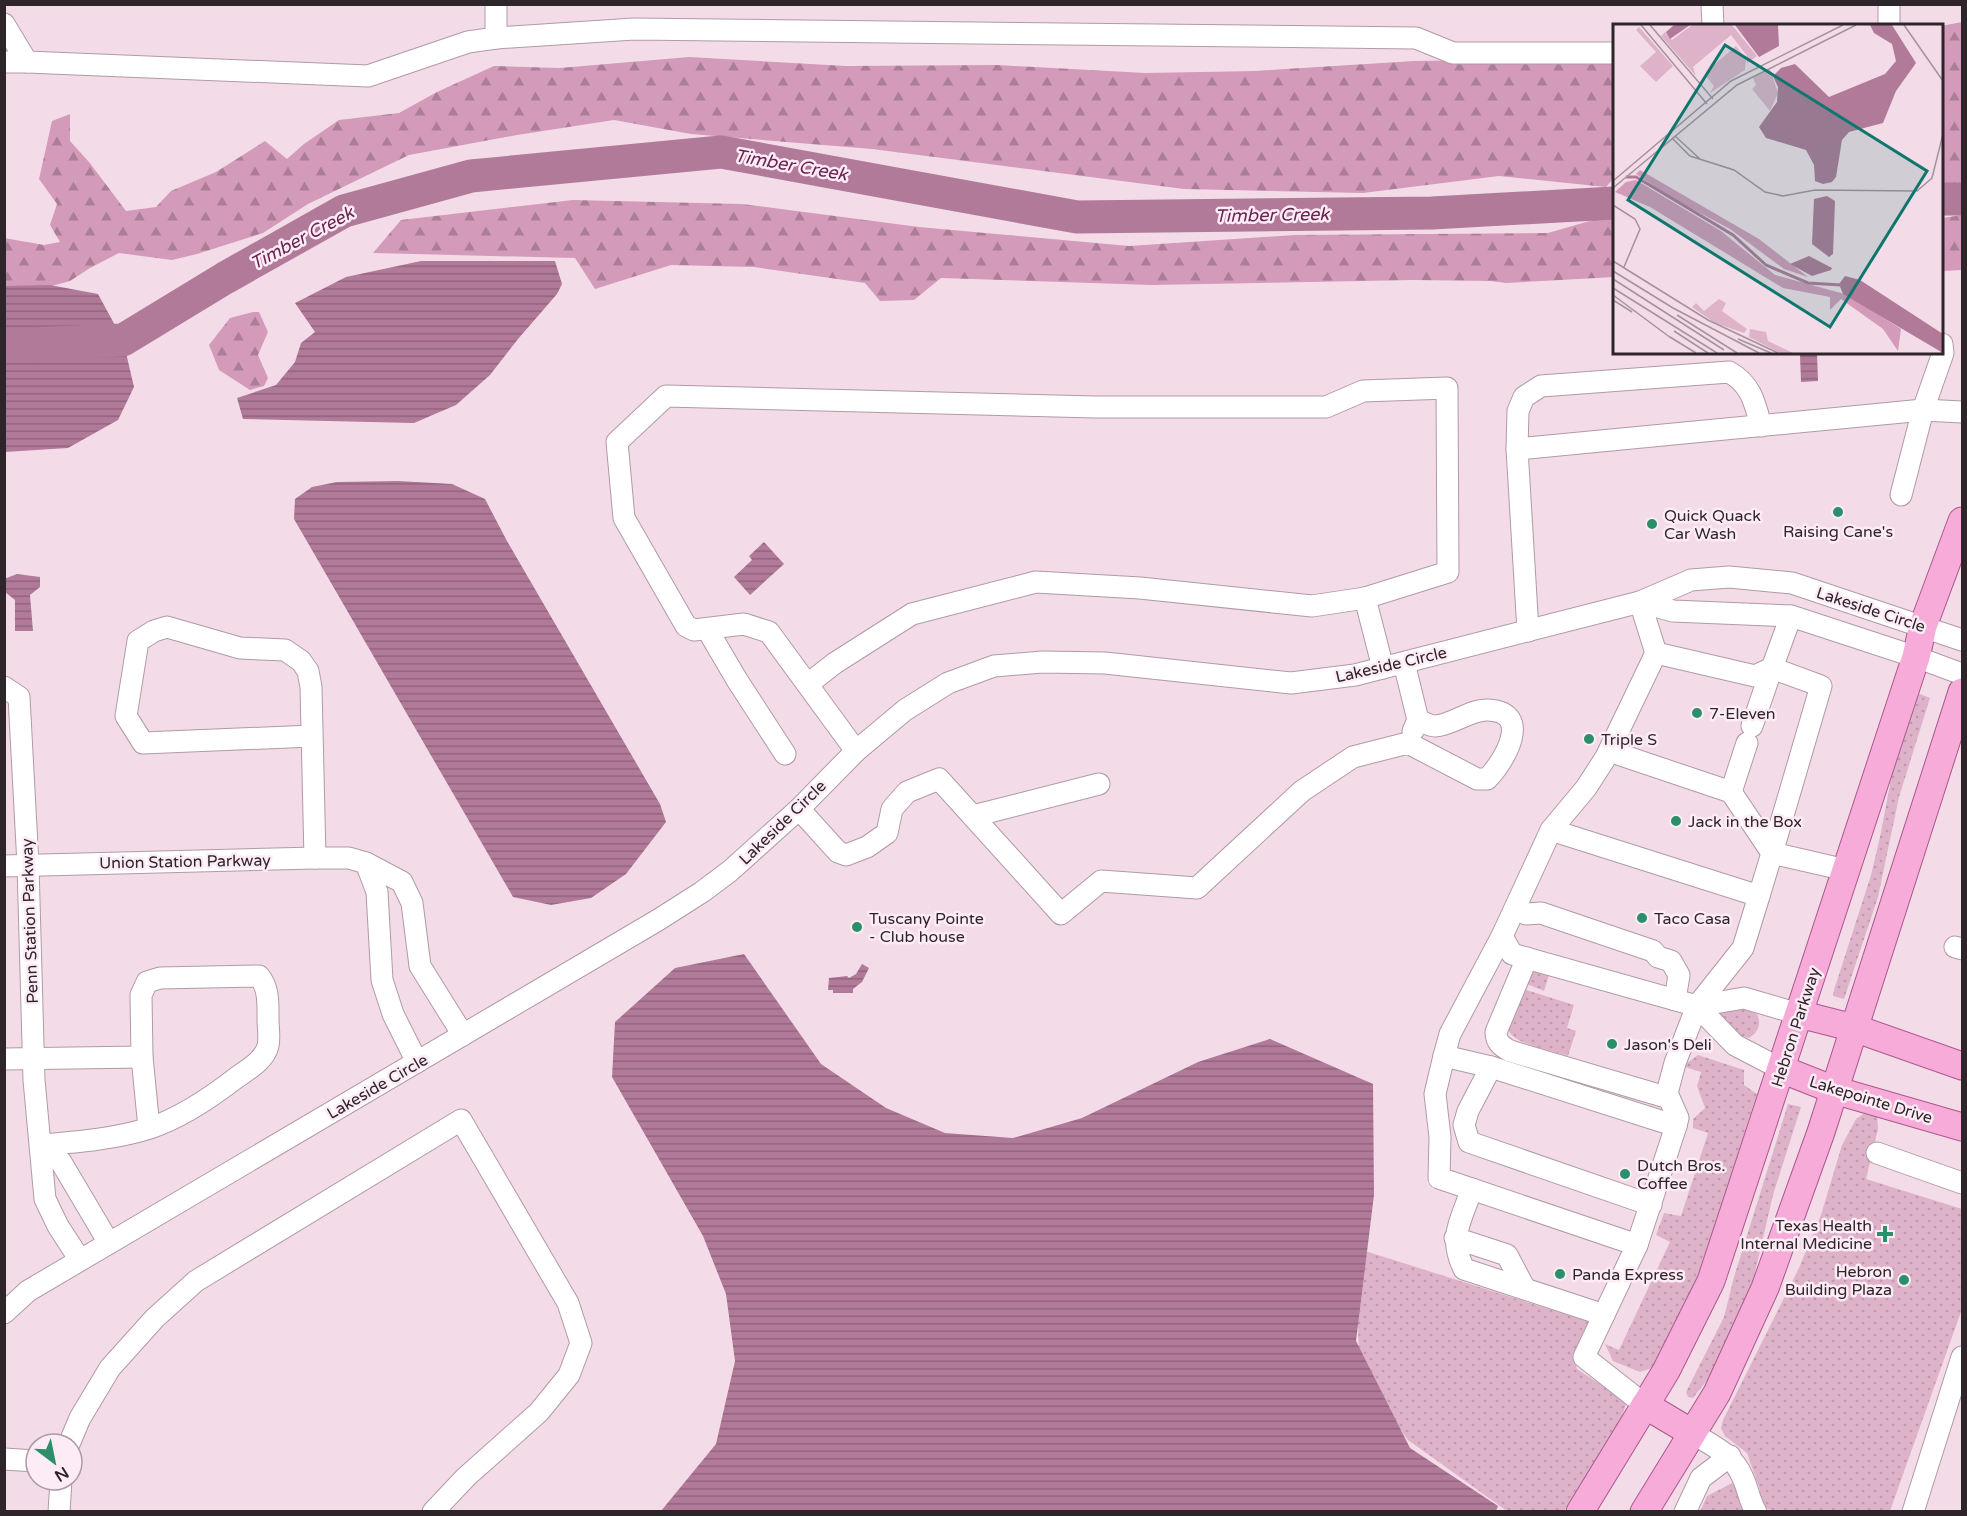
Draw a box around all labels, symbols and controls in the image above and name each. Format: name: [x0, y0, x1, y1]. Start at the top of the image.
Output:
inset map: [1613, 24, 1943, 354]
water label: Timber Creek: [733, 144, 850, 186]
water label: Timber Creek: [246, 201, 359, 274]
water label: Timber Creek: [1215, 203, 1330, 227]
marker: Raising Cane's: [1831, 505, 1845, 519]
place label: Quick Quack Car Wash: [1664, 506, 1761, 544]
marker: Quick Quack Car Wash: [1645, 517, 1659, 531]
place label: Raising Cane's: [1783, 522, 1893, 542]
street label: Lakeside Circle: [1814, 583, 1928, 637]
street label: Lakeside Circle: [1334, 642, 1449, 687]
place label: 7-Eleven: [1709, 704, 1776, 724]
marker: 7-Eleven: [1690, 706, 1704, 720]
place label: Triple S: [1601, 730, 1657, 750]
marker: Triple S: [1582, 732, 1596, 746]
street label: Lakeside Circle: [735, 776, 830, 869]
place label: Jack in the Box: [1688, 812, 1802, 832]
marker: Jack in the Box: [1669, 814, 1683, 828]
street label: Penn Station Parkway: [17, 837, 43, 1004]
street label: Union Station Parkway: [99, 850, 271, 873]
place label: Tuscany Pointe - Club house: [869, 909, 984, 947]
place label: Taco Casa: [1654, 909, 1731, 929]
marker: Taco Casa: [1635, 911, 1649, 925]
marker: Tuscany Pointe - Club house: [850, 920, 864, 934]
street label: Hebron Parkway: [1767, 965, 1825, 1090]
place label: Jason's Deli: [1624, 1035, 1712, 1055]
marker: Jason's Deli: [1605, 1037, 1619, 1051]
street label: Lakeside Circle: [323, 1050, 432, 1124]
street label: Lakepointe Drive: [1807, 1072, 1935, 1128]
place label: Dutch Bros. Coffee: [1637, 1156, 1726, 1194]
marker: Dutch Bros. Coffee: [1618, 1167, 1632, 1181]
place label: Texas Health Internal Medicine: [1740, 1216, 1872, 1254]
marker: Texas Health Internal Medicine: [1876, 1225, 1894, 1243]
place label: Hebron Building Plaza: [1785, 1262, 1892, 1300]
place label: Panda Express: [1572, 1265, 1684, 1285]
marker: Panda Express: [1553, 1267, 1567, 1281]
marker: Hebron Building Plaza: [1897, 1273, 1911, 1287]
north arrow: [24, 1432, 84, 1492]
text: N: [51, 1462, 72, 1486]

